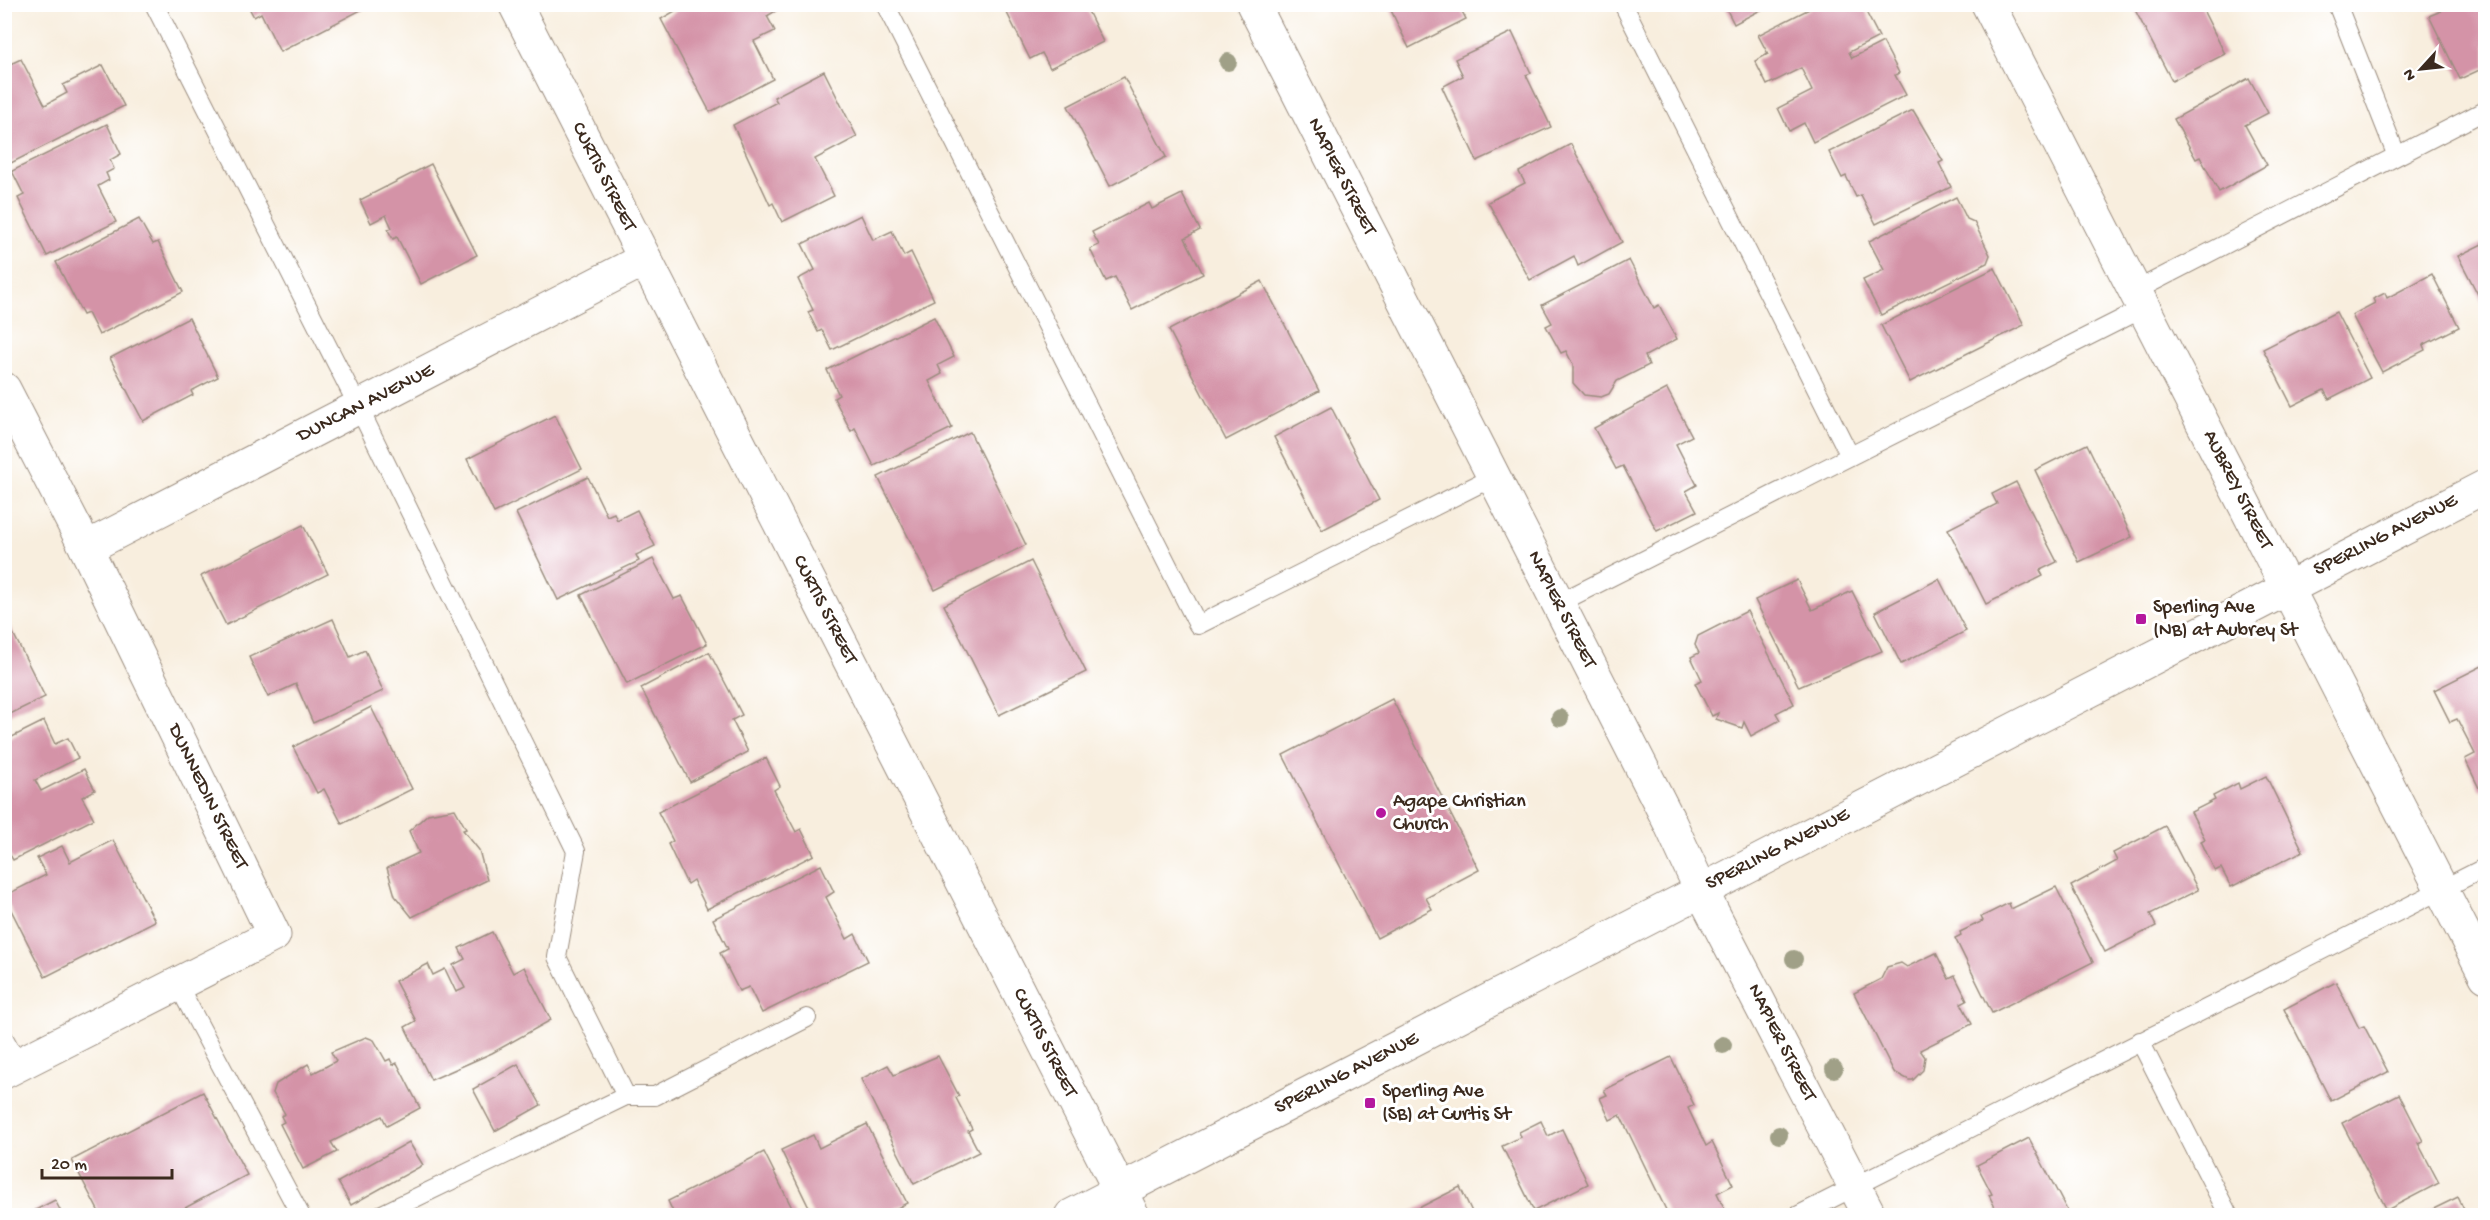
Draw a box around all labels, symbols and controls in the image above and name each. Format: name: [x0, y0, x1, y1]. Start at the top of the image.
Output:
north arrow: [2391, 39, 2451, 99]
text: N: [2400, 65, 2422, 83]
street label: NAPIER STREET: [1302, 115, 1381, 241]
street label: CURTIS STREET: [566, 119, 641, 237]
street label: DUNCAN AVENUE: [292, 359, 440, 449]
street label: AUBREY STREET: [2197, 427, 2277, 555]
street label: SPERLING AVENUE: [2310, 489, 2463, 582]
street label: NAPIER STREET: [1522, 548, 1601, 674]
street label: CURTIS STREET: [787, 552, 862, 670]
place label: Sperling Ave (NB) at Aubrey St: [2153, 597, 2299, 643]
marker: Sperling Ave (NB) at Aubrey St: [2134, 612, 2148, 626]
street label: DUNNEDIN STREET: [161, 719, 253, 875]
place label: Agape Christian Church: [1393, 791, 1526, 837]
street label: SPERLING AVENUE: [1702, 803, 1855, 896]
marker: Agape Christian Church: [1374, 806, 1388, 820]
street label: NAPIER STREET: [1742, 981, 1821, 1107]
street label: CURTIS STREET: [1007, 985, 1082, 1103]
street label: SPERLING AVENUE: [1271, 1027, 1424, 1120]
place label: Sperling Ave (SB) at Curtis St: [1382, 1081, 1513, 1127]
marker: Sperling Ave (SB) at Curtis St: [1363, 1096, 1377, 1110]
scale bar: [42, 1142, 172, 1180]
text: 20 m: [51, 1155, 87, 1176]

